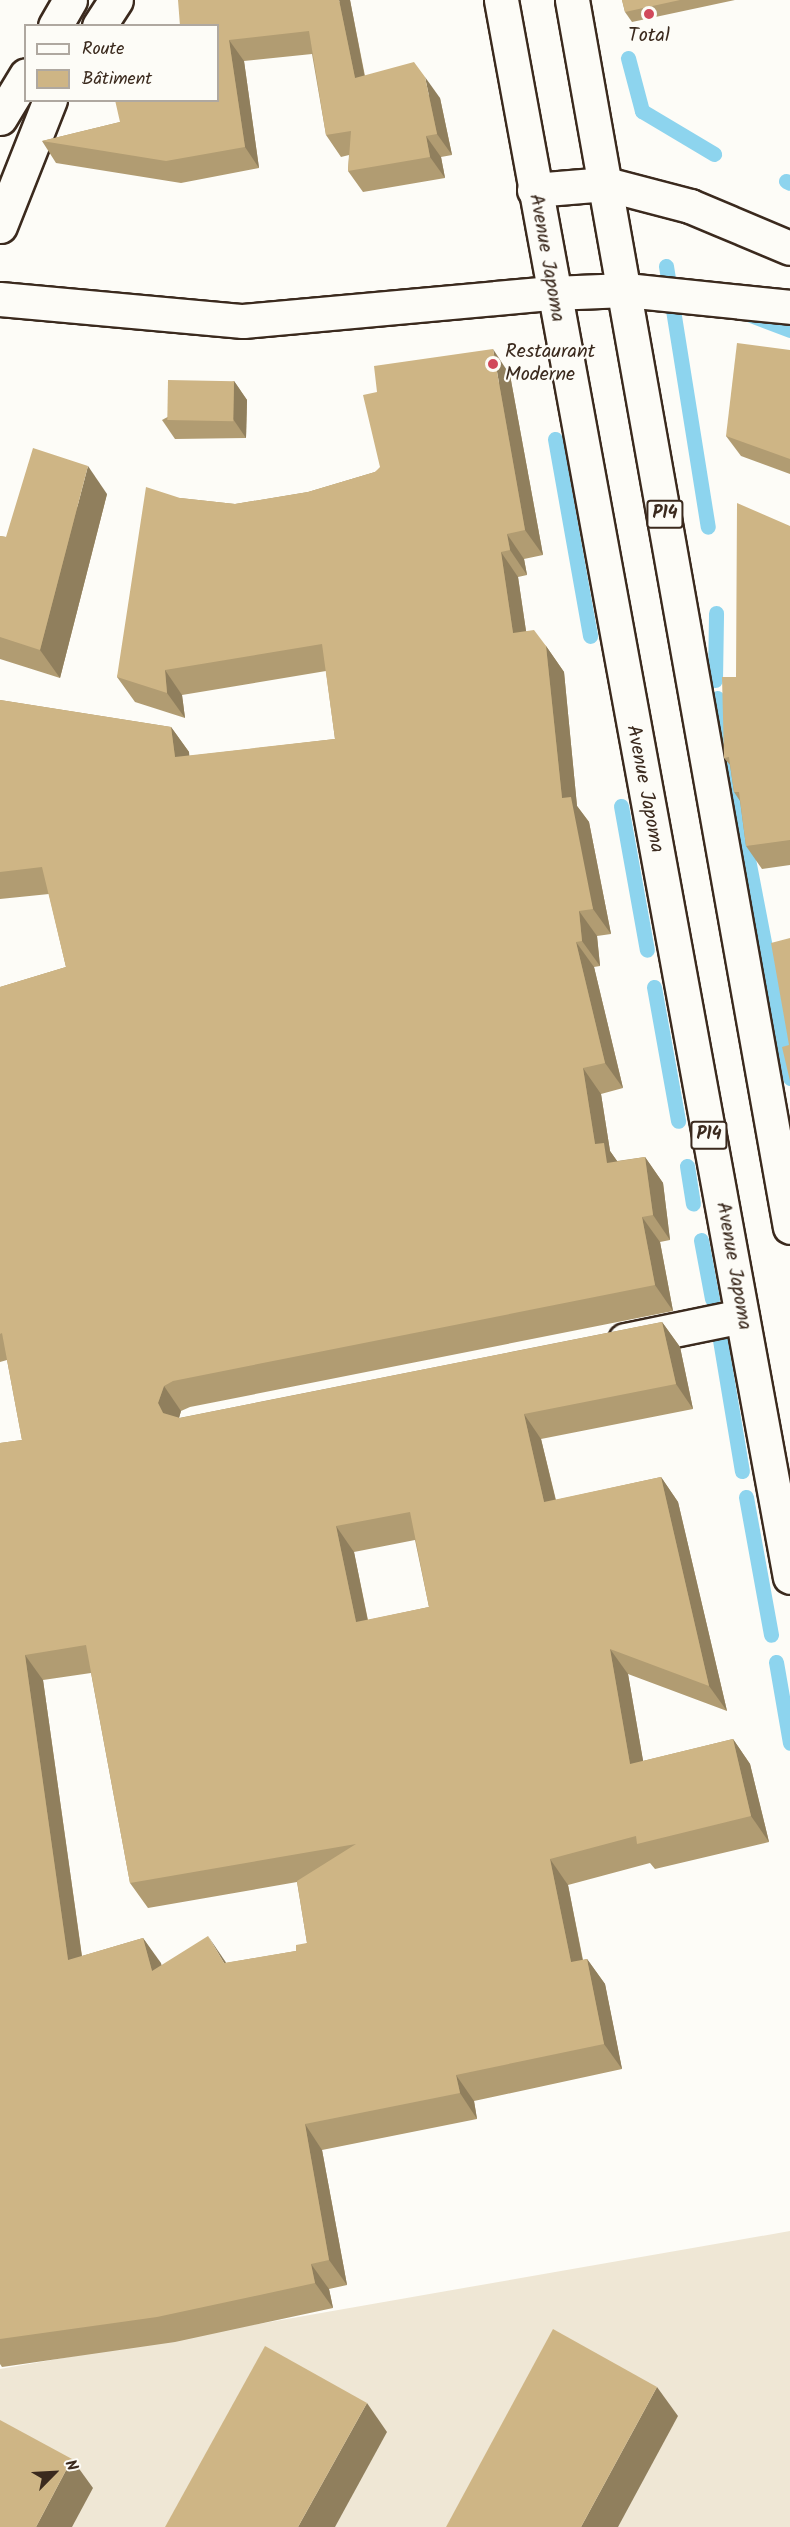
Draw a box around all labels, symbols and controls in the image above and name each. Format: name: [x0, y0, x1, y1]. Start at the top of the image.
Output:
marker: Total: [642, 7, 656, 21]
legend: [24, 24, 219, 102]
place label: Total: [628, 24, 670, 48]
text: Route: [82, 35, 124, 64]
text: Bâtiment: [82, 65, 152, 94]
street label: Avenue Japoma: [523, 192, 569, 324]
place label: Restaurant Moderne: [505, 340, 595, 387]
marker: Restaurant Moderne: [486, 357, 500, 371]
road number: P14: [646, 499, 684, 529]
street label: Avenue Japoma: [620, 723, 668, 855]
road number: P14: [690, 1120, 728, 1150]
street label: Avenue Japoma: [710, 1200, 756, 1332]
north arrow: [24, 2443, 84, 2503]
text: N: [57, 2456, 84, 2475]

